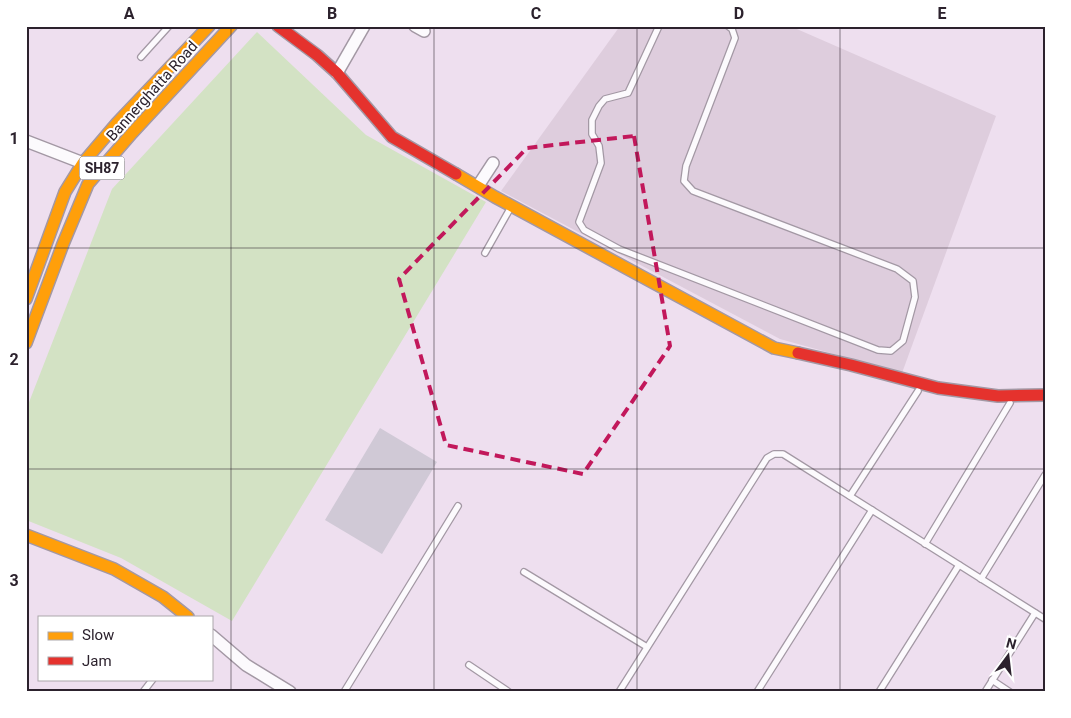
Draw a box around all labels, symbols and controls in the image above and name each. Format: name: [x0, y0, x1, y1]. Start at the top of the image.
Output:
text: A: [124, 4, 135, 23]
text: B: [327, 4, 337, 23]
text: C: [531, 4, 541, 23]
text: D: [734, 4, 744, 23]
text: E: [938, 4, 947, 23]
street label: Bannerghatta Road: [103, 37, 201, 145]
text: 1: [9, 129, 19, 148]
road number: SH87: [80, 156, 124, 180]
text: 2: [9, 350, 19, 369]
text: 3: [9, 571, 19, 590]
legend: [38, 616, 212, 680]
text: Slow: [82, 626, 114, 644]
north arrow: [984, 630, 1034, 680]
text: N: [1005, 634, 1018, 652]
text: Jam: [82, 652, 112, 670]

